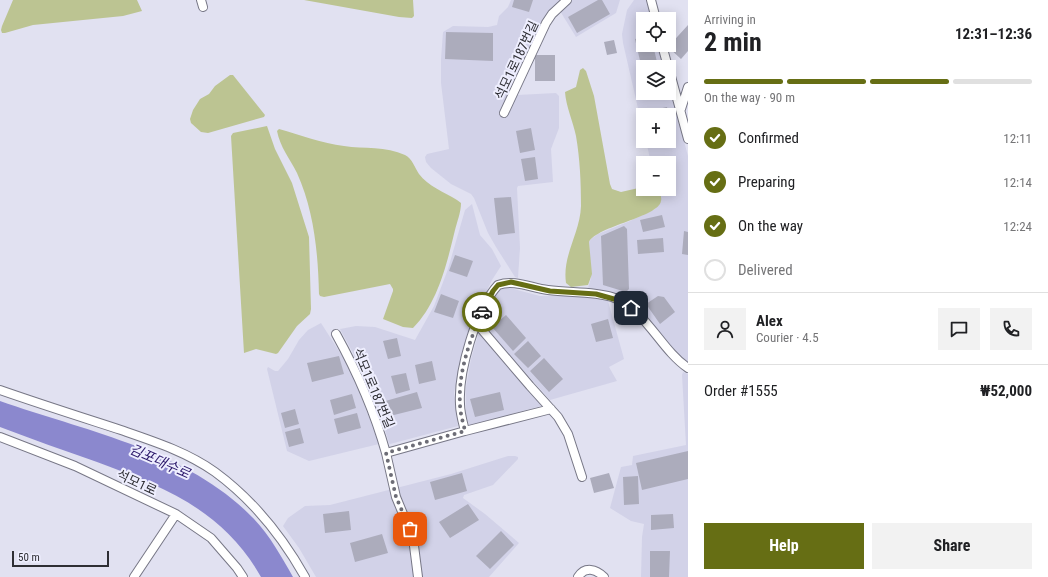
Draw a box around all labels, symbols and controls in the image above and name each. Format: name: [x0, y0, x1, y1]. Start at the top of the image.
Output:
map controls: [636, 12, 676, 196]
button: locate: [636, 12, 676, 52]
text: Arriving in: [704, 12, 756, 27]
street label: 석모1로187번길: [492, 18, 541, 102]
text: 12:31–12:36: [955, 25, 1032, 43]
text: 2 min: [704, 27, 762, 57]
button: layers: [636, 60, 676, 100]
text: On the way · 90 m: [704, 90, 795, 105]
button: +: [636, 108, 676, 148]
icon: check: [704, 127, 726, 149]
text: Confirmed: [738, 129, 799, 147]
text: 12:11: [1003, 131, 1032, 146]
button: −: [636, 156, 676, 196]
icon: check: [704, 171, 726, 193]
text: Preparing: [738, 173, 795, 191]
text: 12:14: [1003, 175, 1032, 190]
icon: check: [704, 215, 726, 237]
text: On the way: [738, 217, 803, 235]
text: 12:24: [1003, 219, 1032, 234]
text: Delivered: [738, 261, 793, 279]
pin: [614, 291, 648, 325]
courier: [462, 292, 502, 332]
icon: home: [620, 297, 642, 319]
icon: car: [471, 301, 493, 323]
button: person: [704, 308, 746, 350]
button: chat: [938, 308, 980, 350]
button: phone: [990, 308, 1032, 350]
text: Alex: [756, 312, 783, 330]
text: Courier · 4.5: [756, 330, 819, 345]
street label: 석모1로187번길: [350, 346, 397, 430]
text: Order #1555: [704, 382, 778, 400]
text: ₩52,000: [980, 382, 1032, 400]
water label: 김포대수로: [127, 441, 194, 482]
street label: 석모1로: [114, 467, 159, 498]
pin: [393, 512, 427, 546]
icon: bag: [399, 518, 421, 540]
button: Help: [704, 523, 864, 569]
button: Share: [872, 523, 1032, 569]
scale bar: [12, 549, 109, 568]
text: 50 m: [18, 551, 40, 564]

